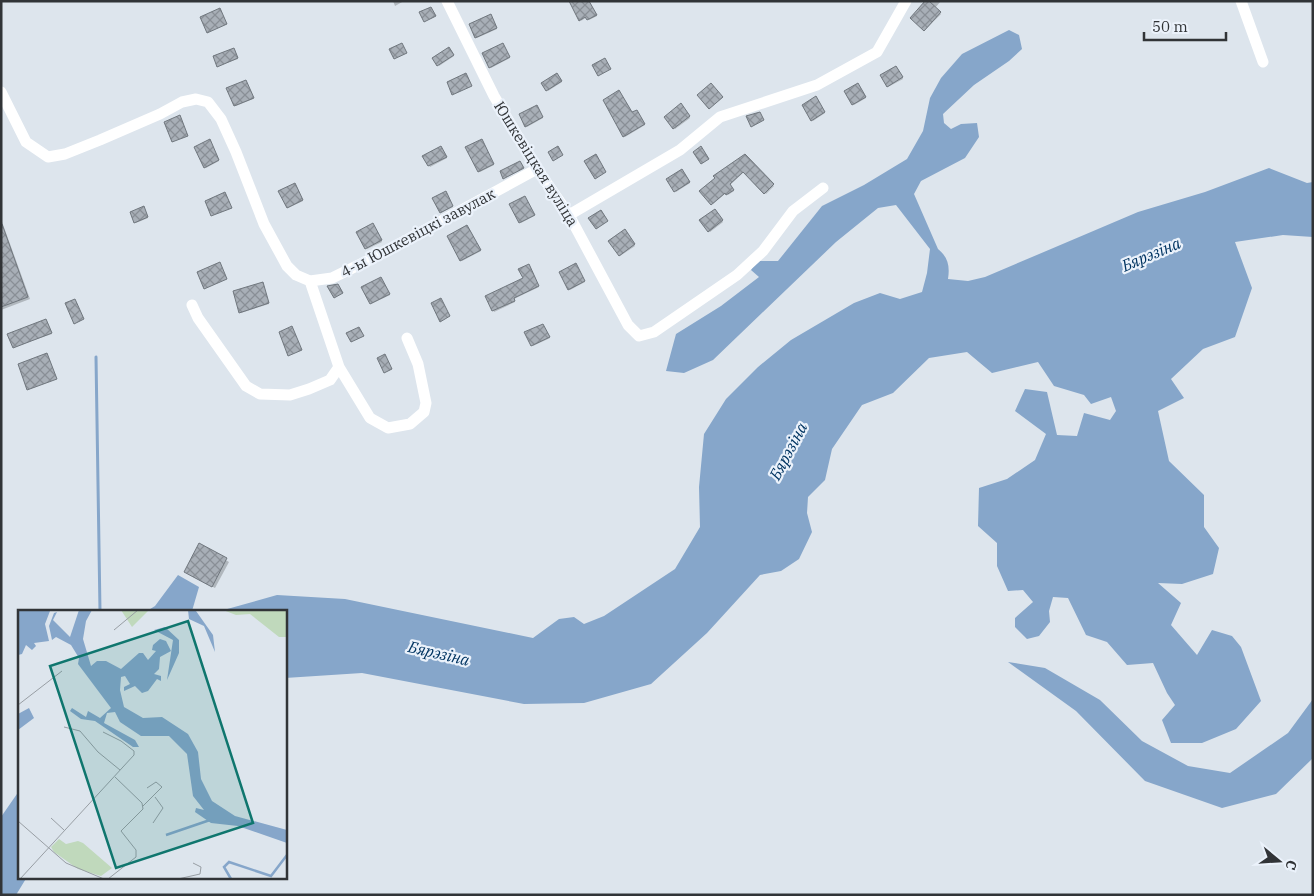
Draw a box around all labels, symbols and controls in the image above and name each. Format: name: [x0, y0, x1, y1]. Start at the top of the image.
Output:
scale bar: [1144, 10, 1226, 42]
text: 50 m: [1152, 17, 1188, 36]
street label: Юшкевіцкая вуліца: [490, 98, 583, 230]
street label: 4-ы Юшкевіцкі завулак: [337, 184, 499, 281]
water label: Бярэзіна: [1118, 233, 1184, 276]
water label: Бярэзіна: [764, 419, 812, 484]
inset map: [18, 610, 286, 878]
water label: Бярэзіна: [405, 636, 472, 670]
north arrow: [1254, 836, 1304, 886]
text: С: [1281, 858, 1301, 872]

